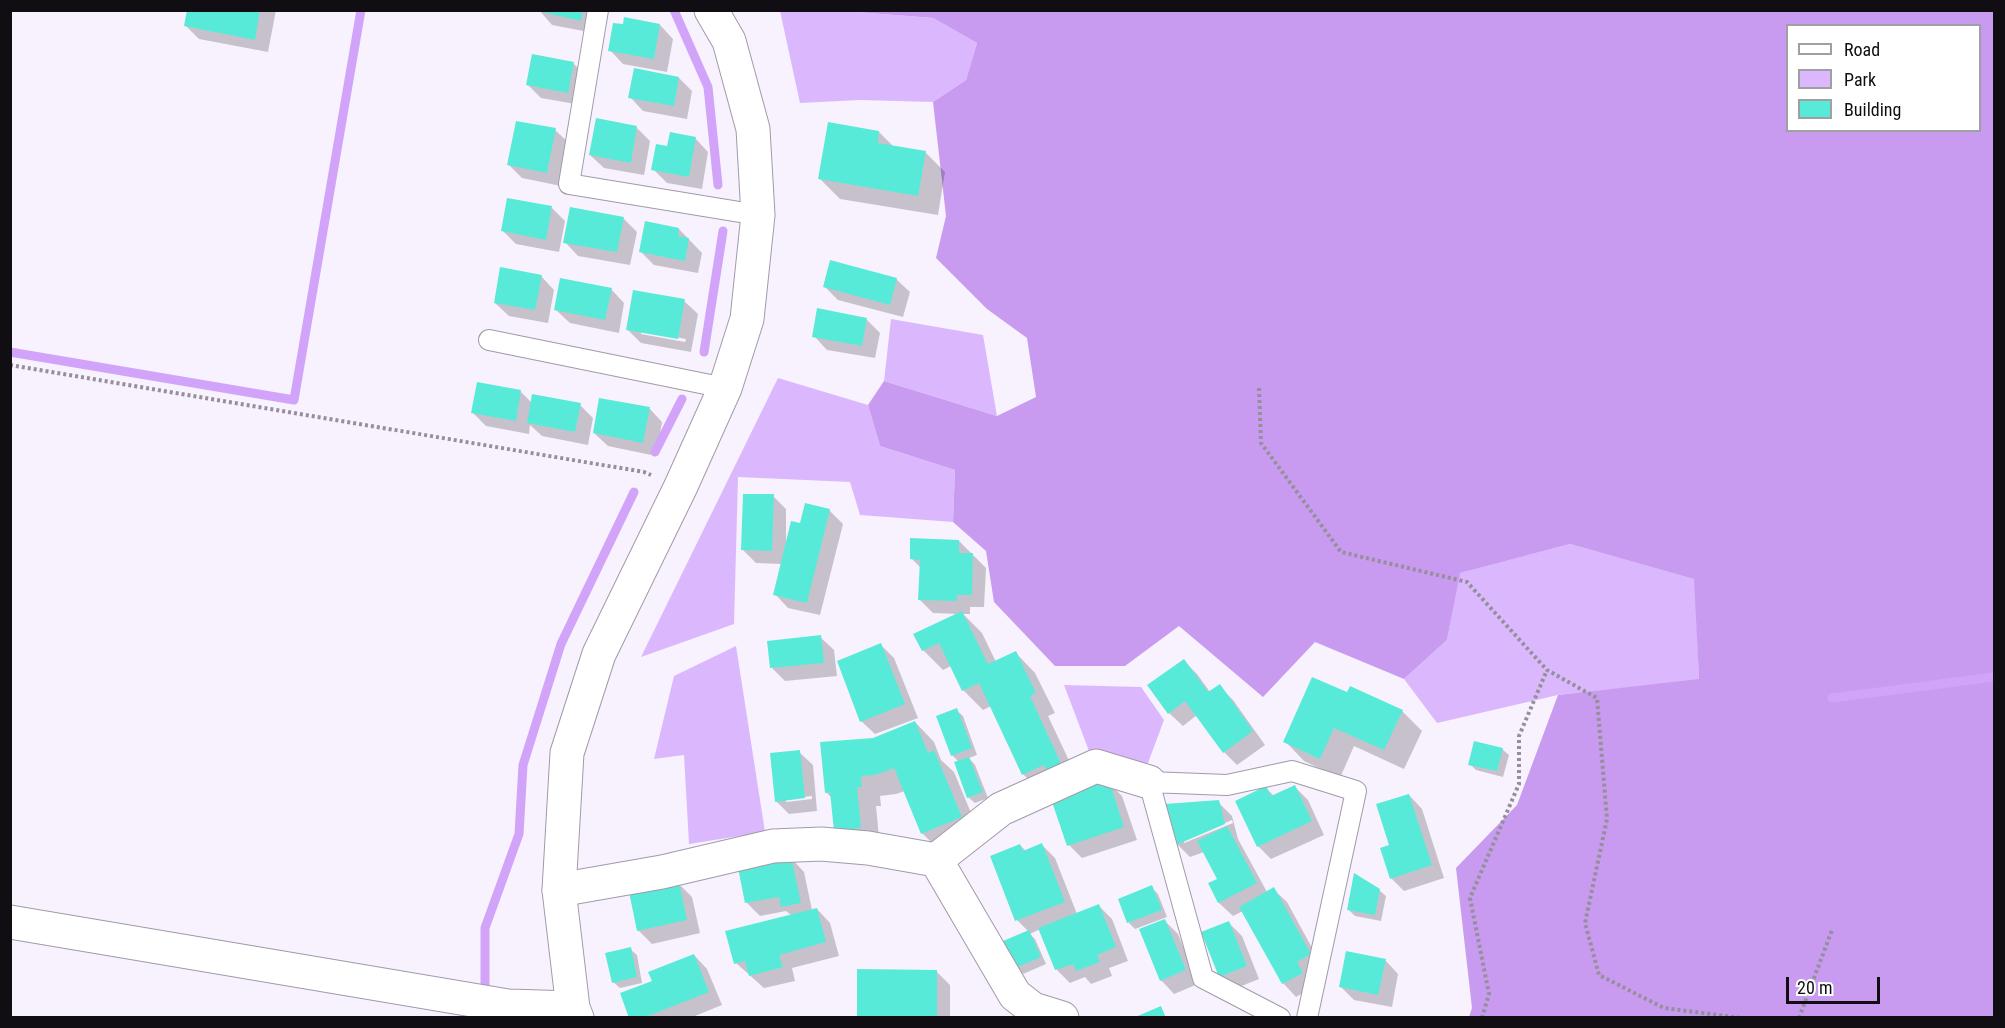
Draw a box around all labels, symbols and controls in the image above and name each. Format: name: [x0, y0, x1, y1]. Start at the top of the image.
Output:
legend: [1786, 24, 1981, 132]
text: Road: [1844, 39, 1880, 60]
text: Park: [1844, 69, 1876, 90]
text: Building: [1844, 99, 1901, 120]
scale bar: [1789, 965, 1884, 1003]
text: 20 m: [1797, 977, 1832, 998]

